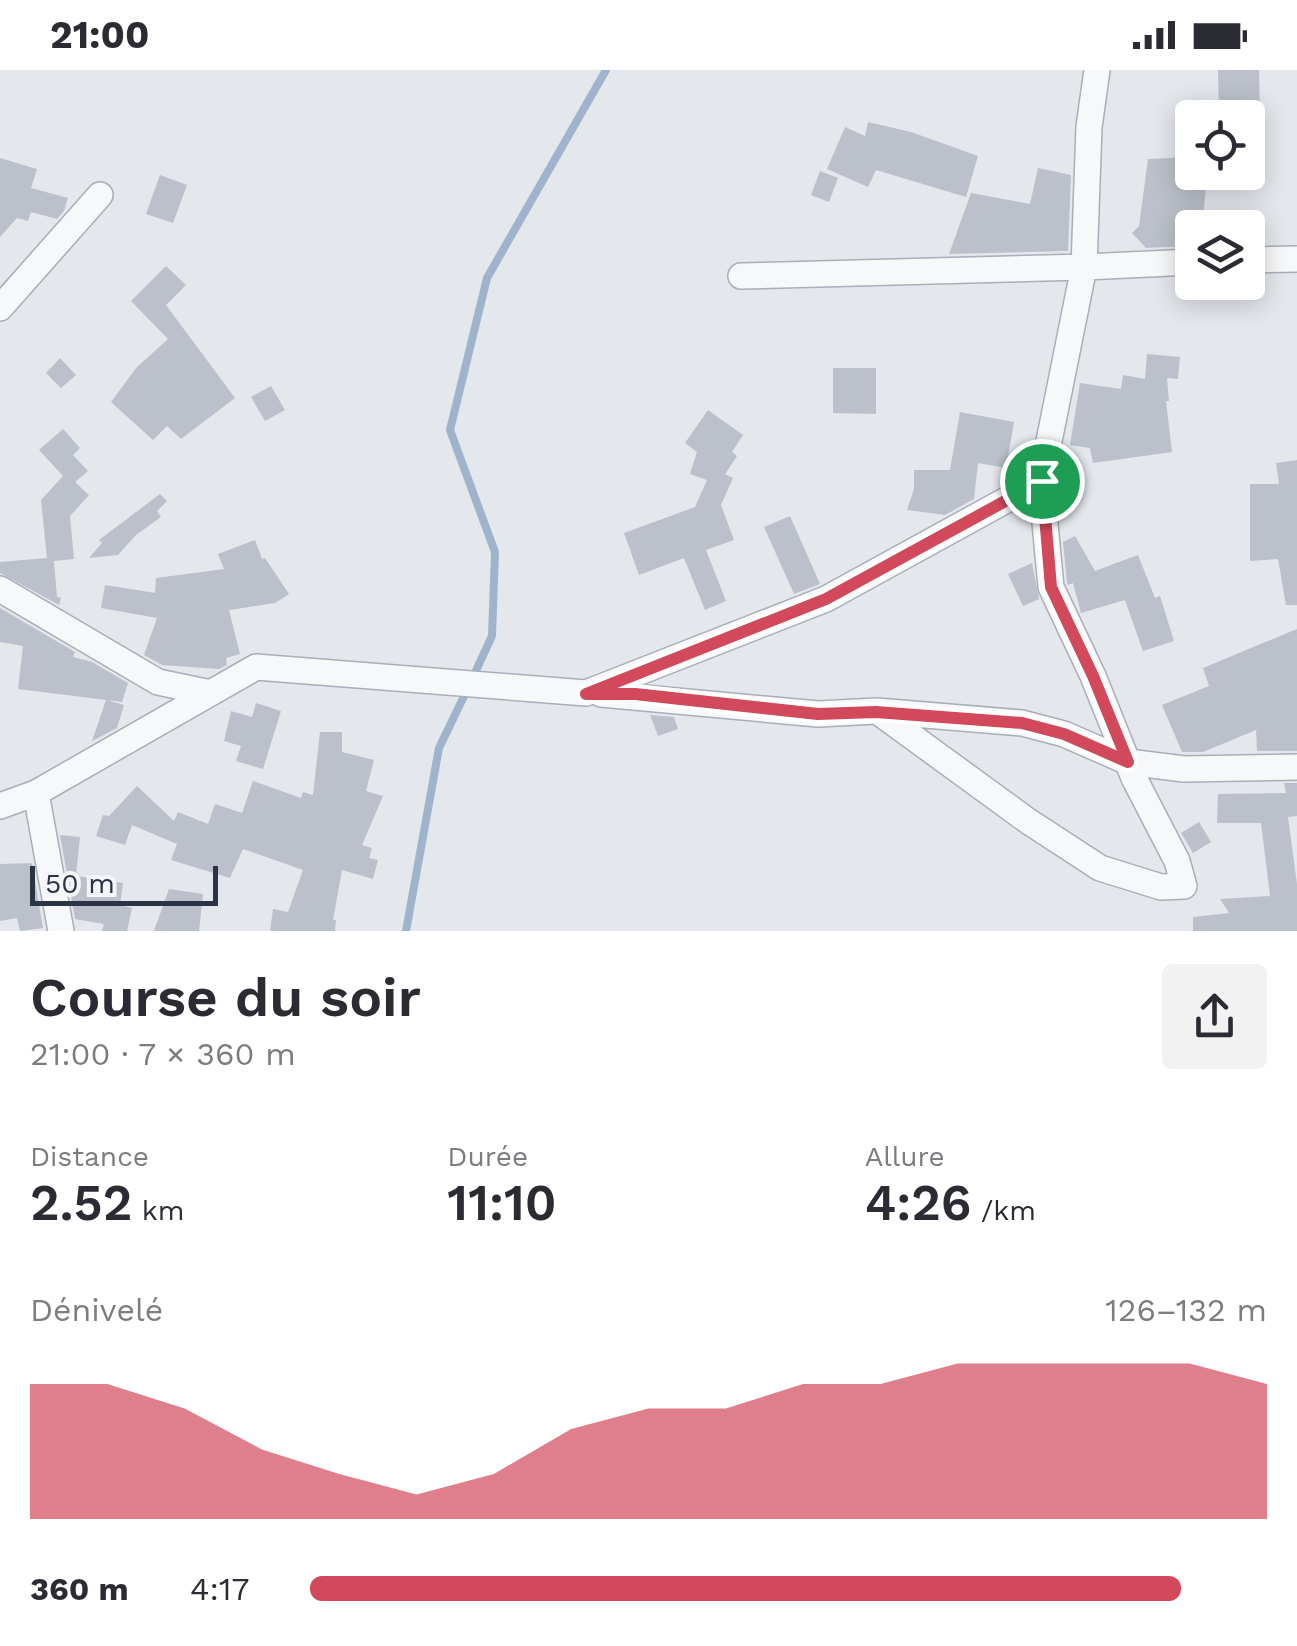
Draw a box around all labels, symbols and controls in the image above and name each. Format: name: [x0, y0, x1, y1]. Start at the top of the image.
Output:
text: 21:00: [50, 13, 149, 57]
map controls: [1175, 100, 1265, 300]
button: locate: [1175, 100, 1265, 190]
button: layers: [1175, 210, 1265, 300]
pin: [1000, 439, 1085, 524]
icon: arrive: [1015, 454, 1070, 509]
scale bar: [30, 861, 218, 906]
text: 50 m: [45, 867, 115, 900]
button: share: [1162, 964, 1267, 1069]
text: Course du soir: [30, 965, 421, 1029]
text: 21:00 · 7 × 360 m: [30, 1035, 296, 1073]
text: Distance: [30, 1140, 149, 1173]
text: Durée: [447, 1140, 528, 1173]
text: Allure: [865, 1140, 945, 1173]
text: 2.52: [30, 1173, 132, 1232]
text: 11:10: [447, 1173, 557, 1232]
text: 4:26: [865, 1173, 972, 1232]
text: km: [132, 1194, 184, 1227]
text: /km: [972, 1194, 1036, 1227]
text: Dénivelé: [30, 1291, 163, 1329]
text: 126–132 m: [1105, 1291, 1267, 1329]
text: 360 m: [30, 1570, 129, 1608]
text: 4:17: [190, 1570, 249, 1608]

